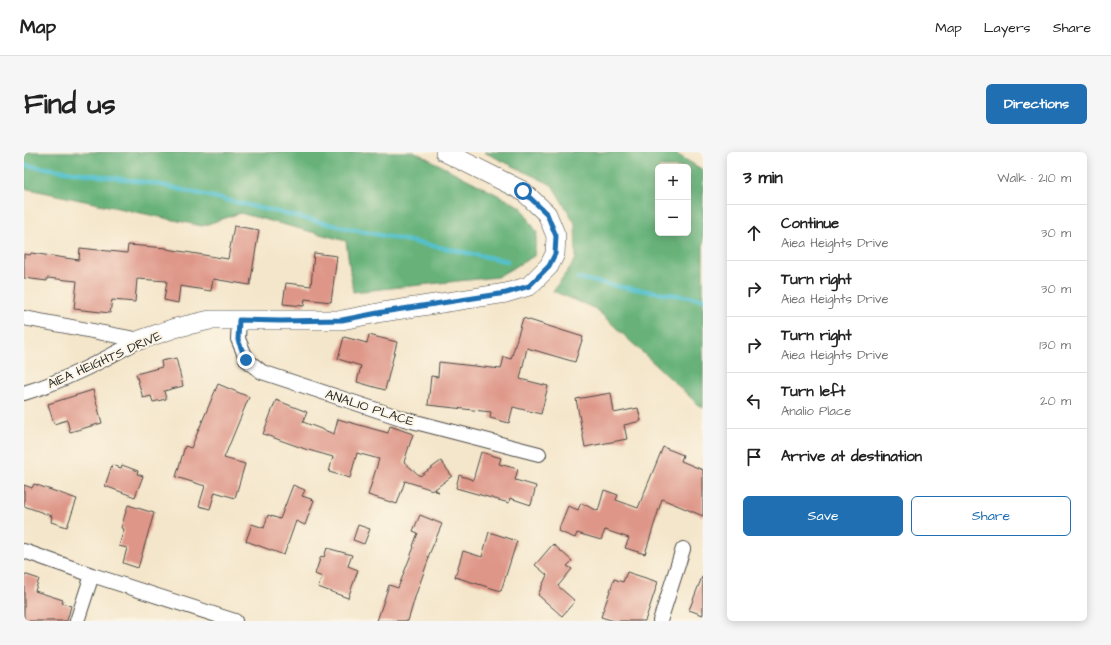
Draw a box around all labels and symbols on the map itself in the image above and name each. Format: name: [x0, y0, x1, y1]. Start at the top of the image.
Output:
route start: [514, 182, 532, 200]
street label: AIEA HEIGHTS DRIVE: [45, 327, 165, 393]
route end: [237, 351, 255, 369]
street label: ANALIO PLACE: [323, 385, 417, 431]

